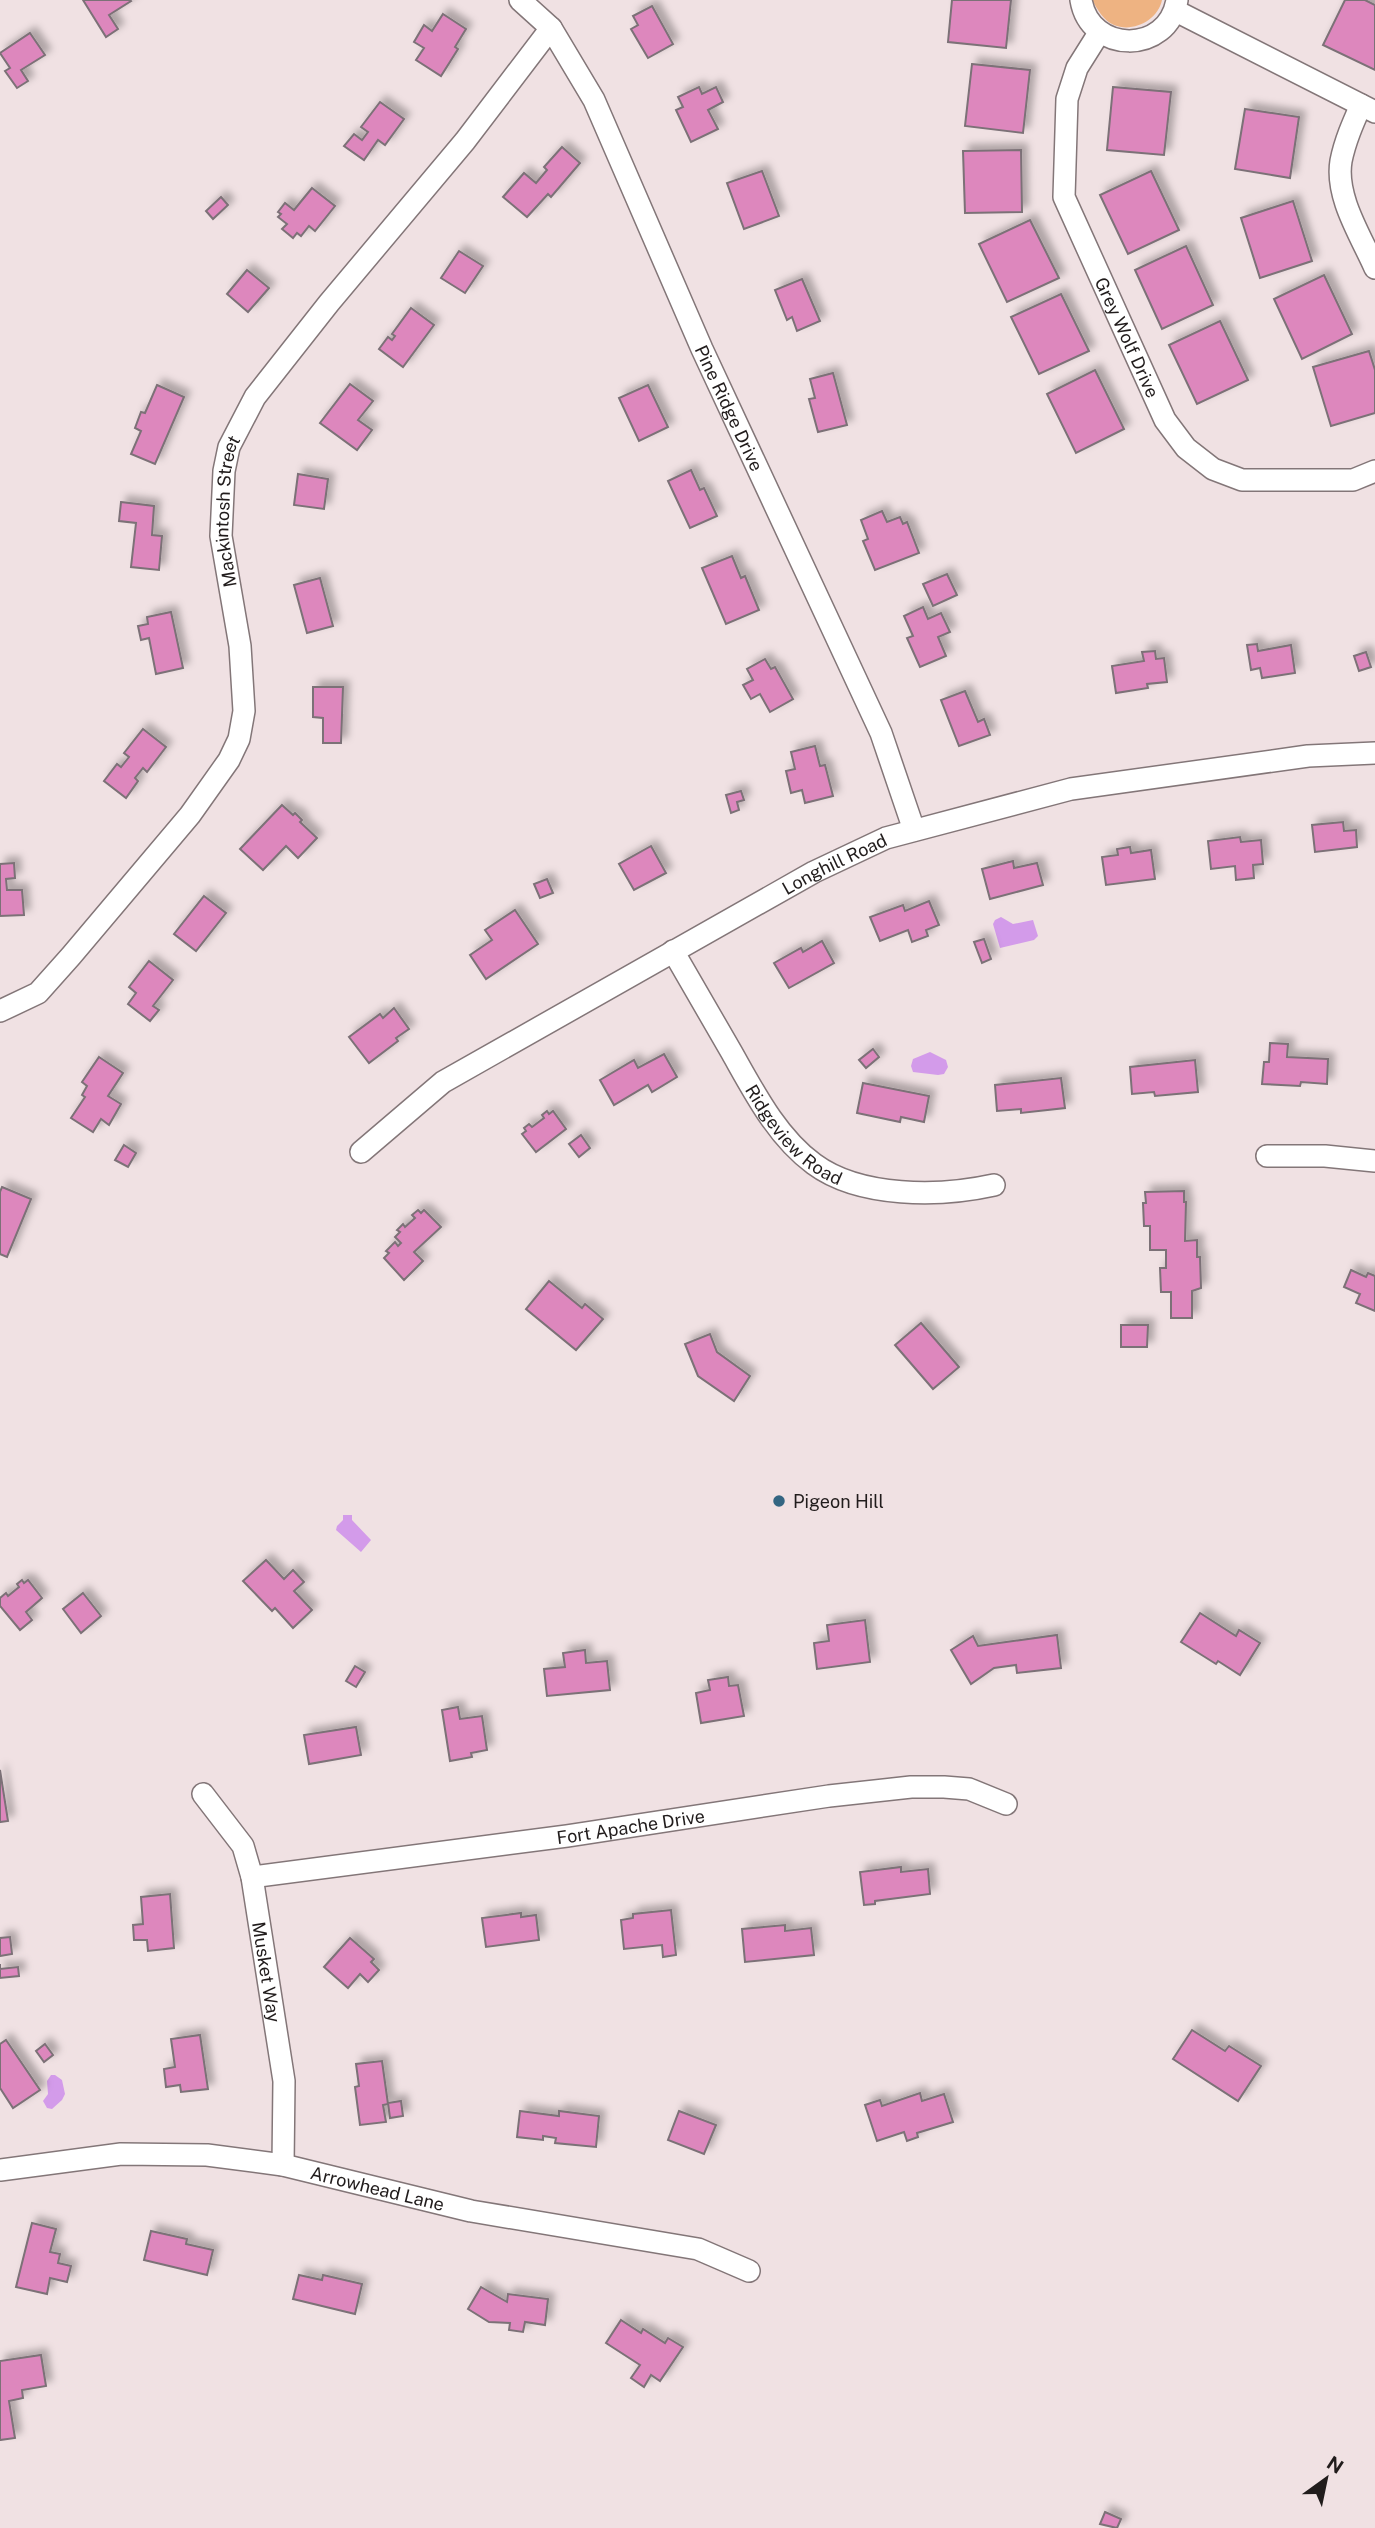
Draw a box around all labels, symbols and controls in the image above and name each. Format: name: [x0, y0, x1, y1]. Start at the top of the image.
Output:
street label: Grey Wolf Drive: [1091, 274, 1164, 401]
street label: Pine Ridge Drive: [691, 342, 768, 474]
street label: Mackintosh Street: [210, 431, 244, 589]
street label: Longhill Road: [778, 829, 890, 899]
street label: Ridgeview Road: [741, 1081, 846, 1189]
place label: Pigeon Hill: [793, 1491, 884, 1512]
marker: Pigeon Hill: [771, 1493, 787, 1509]
street label: Fort Apache Drive: [555, 1805, 706, 1848]
street label: Musket Way: [249, 1920, 285, 2024]
street label: Arrowhead Lane: [308, 2162, 447, 2215]
north arrow: [1291, 2444, 1361, 2514]
text: N: [1323, 2451, 1347, 2478]

